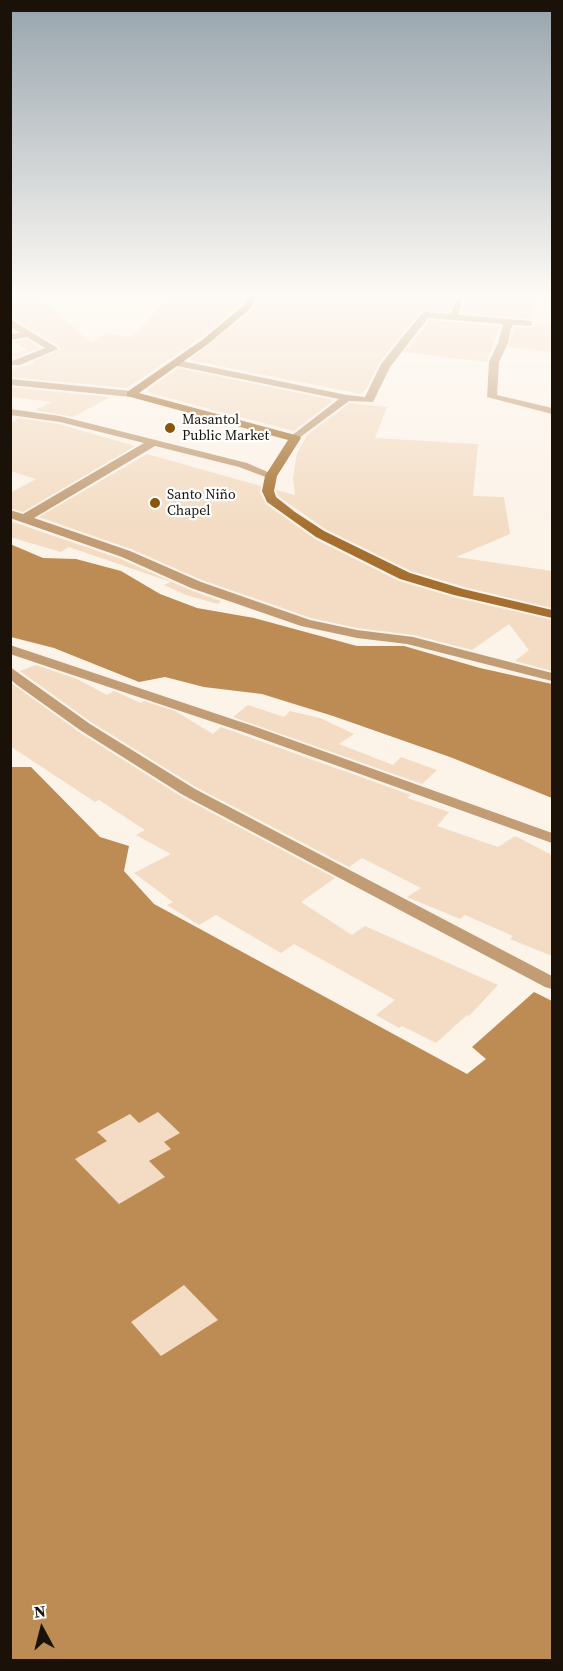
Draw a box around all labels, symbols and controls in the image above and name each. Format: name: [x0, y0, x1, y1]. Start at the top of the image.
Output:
place label: Masantol Public Market: [182, 412, 269, 444]
marker: Masantol Public Market: [163, 421, 177, 435]
place label: Santo Niño Chapel: [167, 487, 236, 520]
marker: Santo Niño Chapel: [148, 496, 162, 510]
north arrow: [12, 1599, 72, 1659]
text: N: [33, 1600, 47, 1623]

